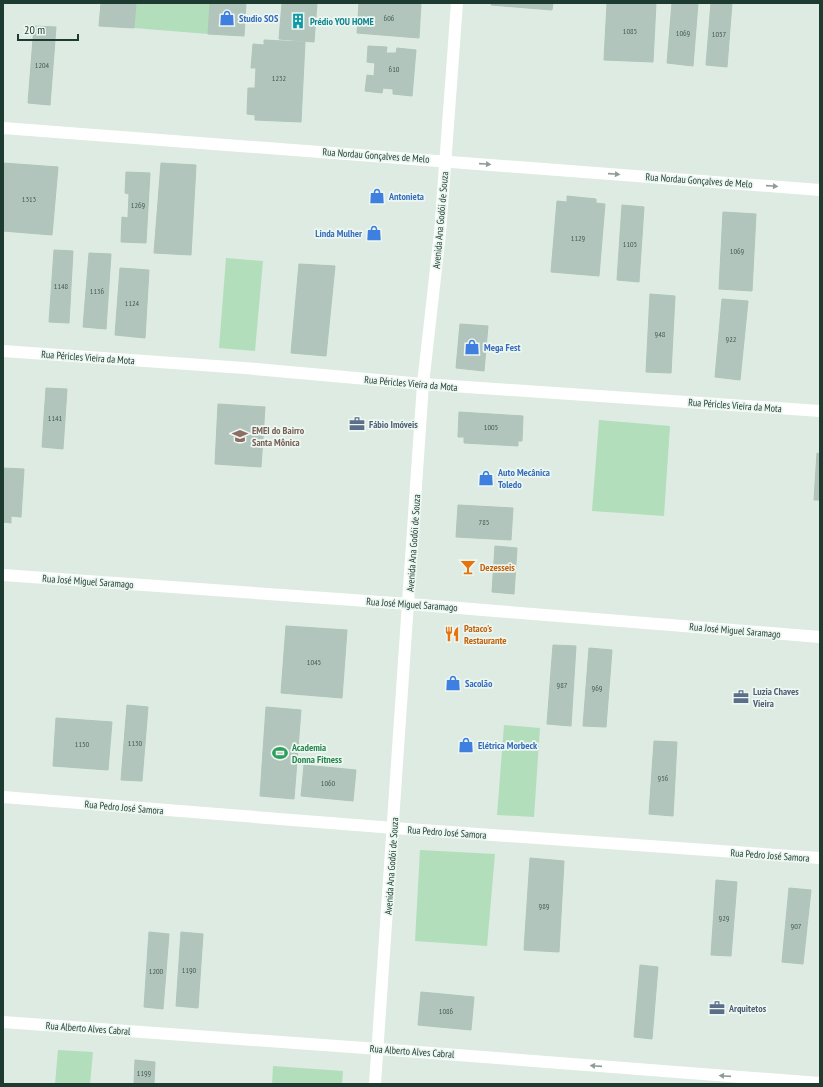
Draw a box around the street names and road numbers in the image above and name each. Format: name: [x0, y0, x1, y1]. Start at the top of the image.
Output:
street label: Rua Nordau Gonçalves de Melo: [322, 145, 430, 166]
street label: Rua Nordau Gonçalves de Melo: [645, 170, 753, 191]
street label: Avenida Ana Godói de Souza: [430, 171, 451, 269]
street label: Rua Péricles Vieira da Mota: [41, 348, 135, 367]
street label: Rua Péricles Vieira da Mota: [364, 373, 458, 394]
street label: Rua Péricles Vieira da Mota: [688, 396, 782, 415]
street label: Avenida Ana Godói de Souza: [404, 494, 423, 592]
street label: Rua José Miguel Saramago: [42, 572, 134, 591]
street label: Rua José Miguel Saramago: [366, 595, 458, 614]
street label: Rua José Miguel Saramago: [689, 620, 781, 641]
street label: Rua Pedro José Samora: [84, 798, 164, 817]
street label: Avenida Ana Godói de Souza: [382, 817, 401, 915]
street label: Rua Pedro José Samora: [407, 823, 487, 842]
street label: Rua Pedro José Samora: [730, 846, 810, 865]
street label: Rua Alberto Alves Cabral: [45, 1019, 131, 1038]
street label: Rua Alberto Alves Cabral: [369, 1042, 455, 1061]

